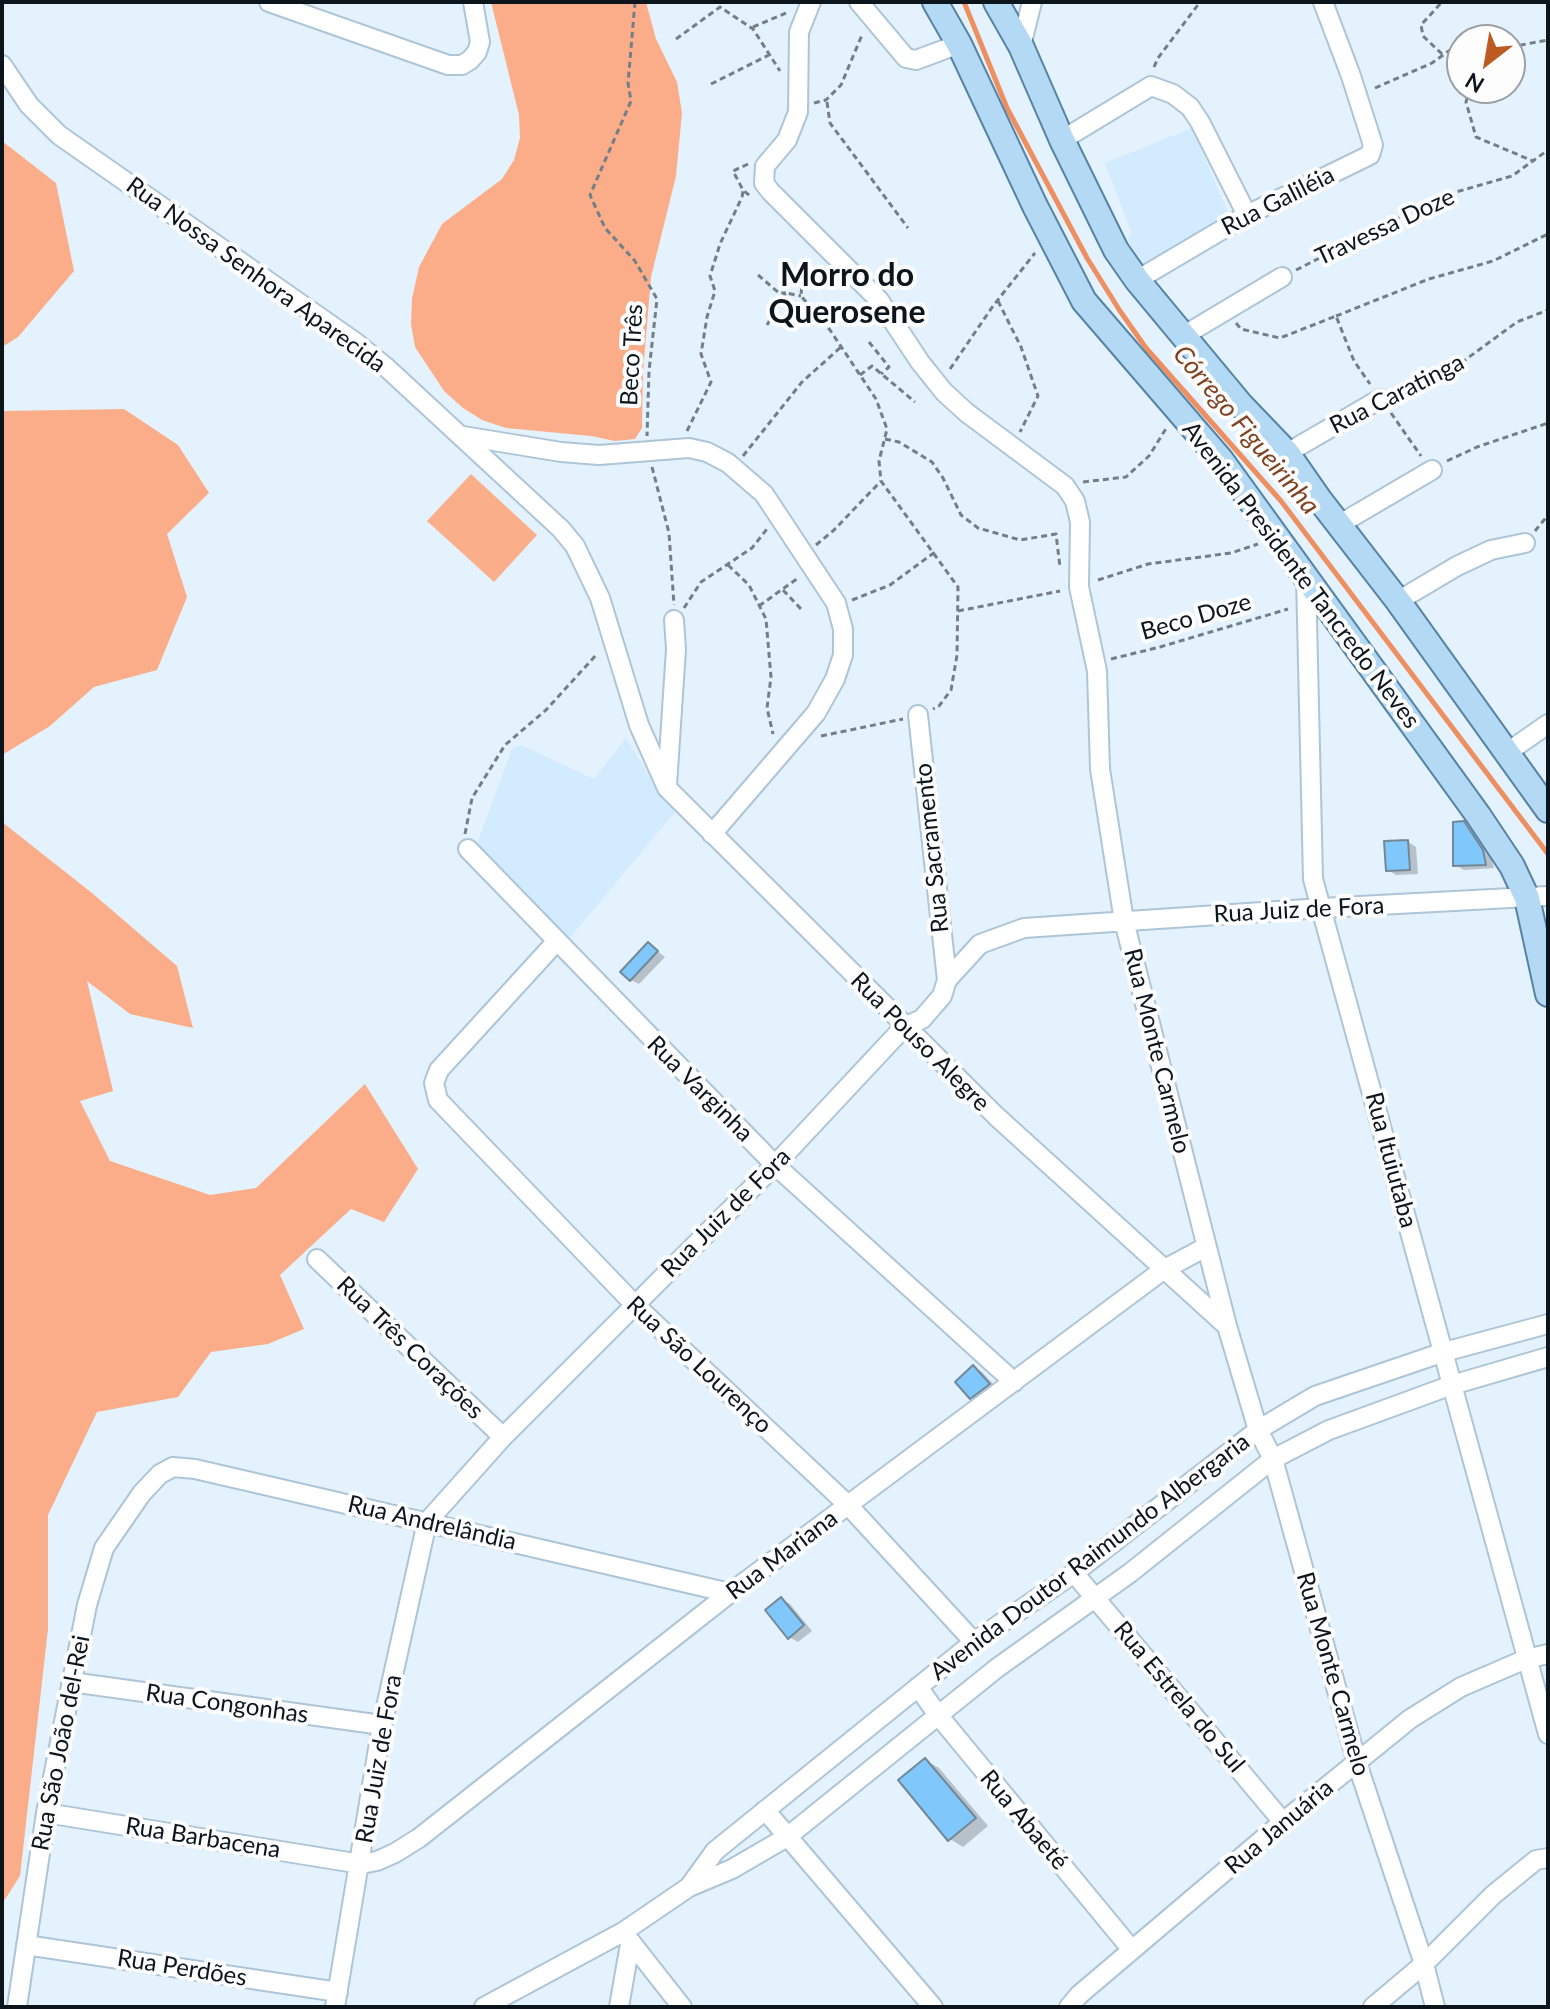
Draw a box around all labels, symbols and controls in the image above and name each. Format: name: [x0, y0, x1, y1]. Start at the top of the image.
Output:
north arrow: [1446, 24, 1526, 104]
text: N: [1460, 67, 1489, 99]
street label: Rua Galiléia: [1217, 160, 1339, 242]
street label: Rua Nossa Senhora Aparecida: [120, 171, 392, 379]
street label: Travessa Doze: [1311, 182, 1459, 272]
district label: Morro do Querosene: [769, 257, 925, 332]
street label: Beco Três: [615, 303, 649, 407]
water label: Córrego Figueirinha: [1166, 339, 1326, 521]
street label: Rua Caratinga: [1325, 348, 1469, 440]
street label: Avenida Presidente Tancredo Neves: [1176, 416, 1426, 734]
street label: Beco Doze: [1137, 587, 1255, 647]
street label: Rua Sacramento: [909, 762, 955, 934]
street label: Rua Juiz de Fora: [1213, 891, 1385, 929]
street label: Rua Monte Carmelo: [1118, 945, 1196, 1157]
street label: Rua Pouso Alegre: [844, 966, 996, 1118]
street label: Rua Varginha: [641, 1030, 759, 1148]
street label: Rua Ituiutaba: [1359, 1089, 1423, 1231]
street label: Rua Juiz de Fora: [655, 1142, 797, 1284]
street label: Rua Três Corações: [331, 1271, 489, 1425]
street label: Rua São Lourenço: [620, 1290, 778, 1440]
street label: Avenida Doutor Raimundo Albergaria: [925, 1427, 1255, 1687]
street label: Rua Andrelândia: [345, 1490, 519, 1556]
street label: Rua Mariana: [721, 1504, 843, 1606]
street label: Rua Monte Carmelo: [1290, 1569, 1376, 1779]
street label: Rua Estrela do Sul: [1107, 1616, 1251, 1778]
street label: Rua São João del-Rei: [26, 1633, 96, 1853]
street label: Rua Juiz de Fora: [350, 1672, 408, 1846]
street label: Rua Congonhas: [144, 1678, 310, 1730]
street label: Rua Abaeté: [974, 1764, 1074, 1876]
street label: Rua Januária: [1219, 1773, 1339, 1881]
street label: Rua Barbacena: [123, 1812, 283, 1864]
street label: Rua Perdões: [115, 1944, 249, 1992]

